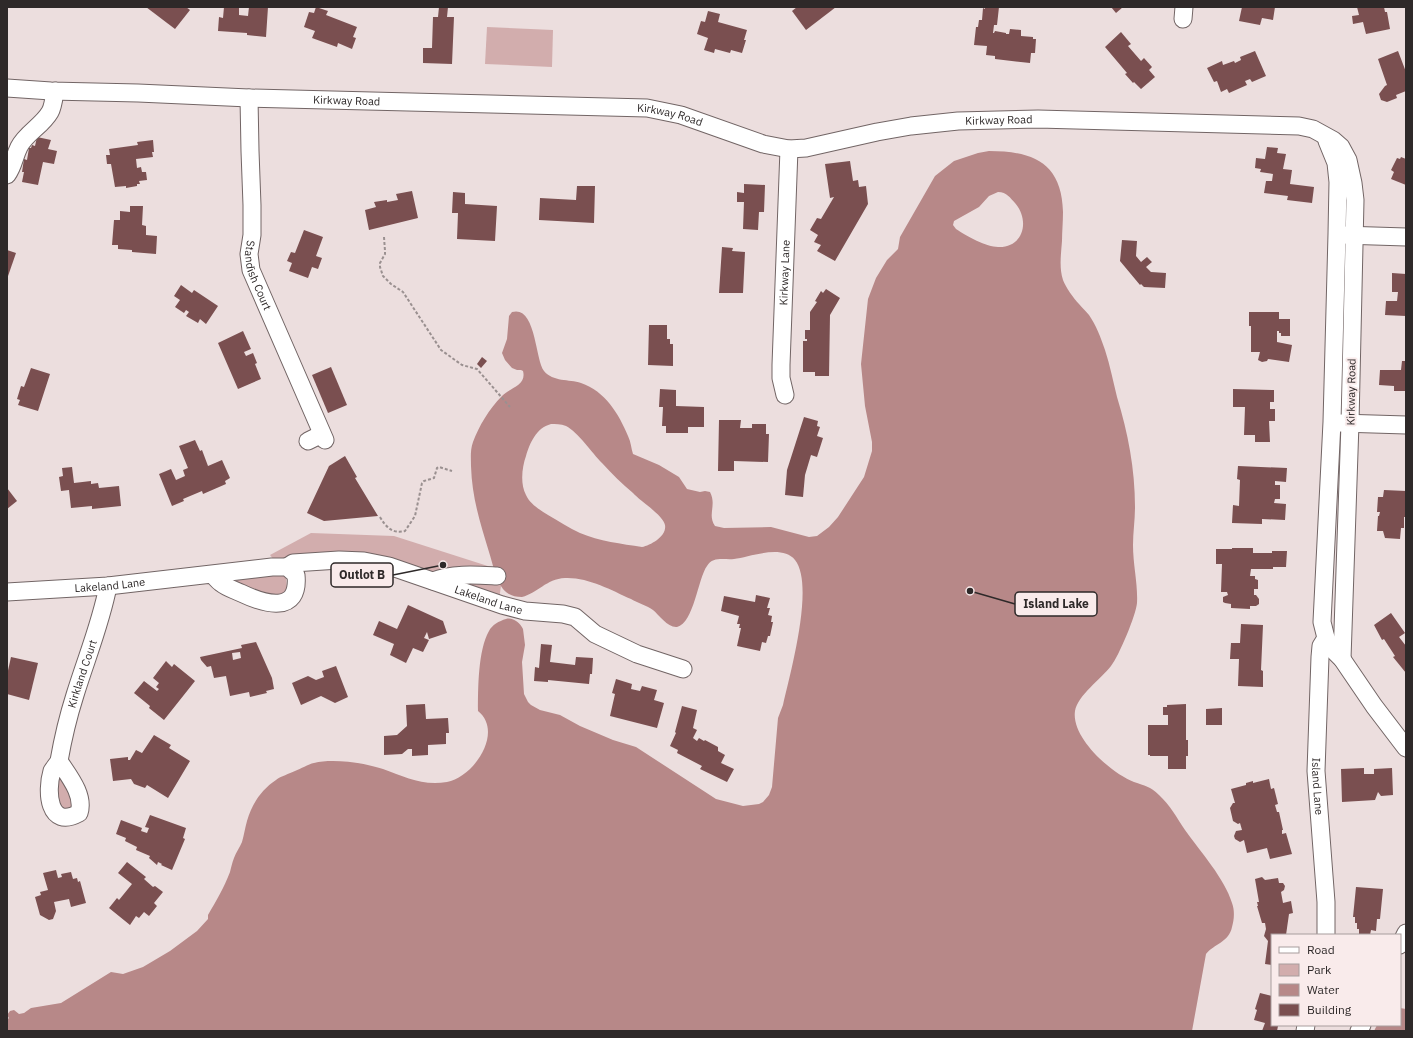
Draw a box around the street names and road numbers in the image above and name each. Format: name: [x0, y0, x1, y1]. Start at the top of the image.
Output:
street label: Kirkway Road: [313, 93, 380, 108]
street label: Kirkway Road: [637, 101, 705, 129]
street label: Kirkway Road: [965, 112, 1033, 128]
street label: Standish Court: [242, 239, 275, 312]
street label: Kirkway Lane: [776, 240, 793, 306]
street label: Kirkway Road: [1343, 358, 1359, 426]
street label: Lakeland Lane: [74, 575, 146, 595]
street label: Lakeland Lane: [453, 582, 524, 617]
street label: Kirkland Court: [64, 638, 100, 710]
street label: Island Lane: [1309, 757, 1326, 816]

